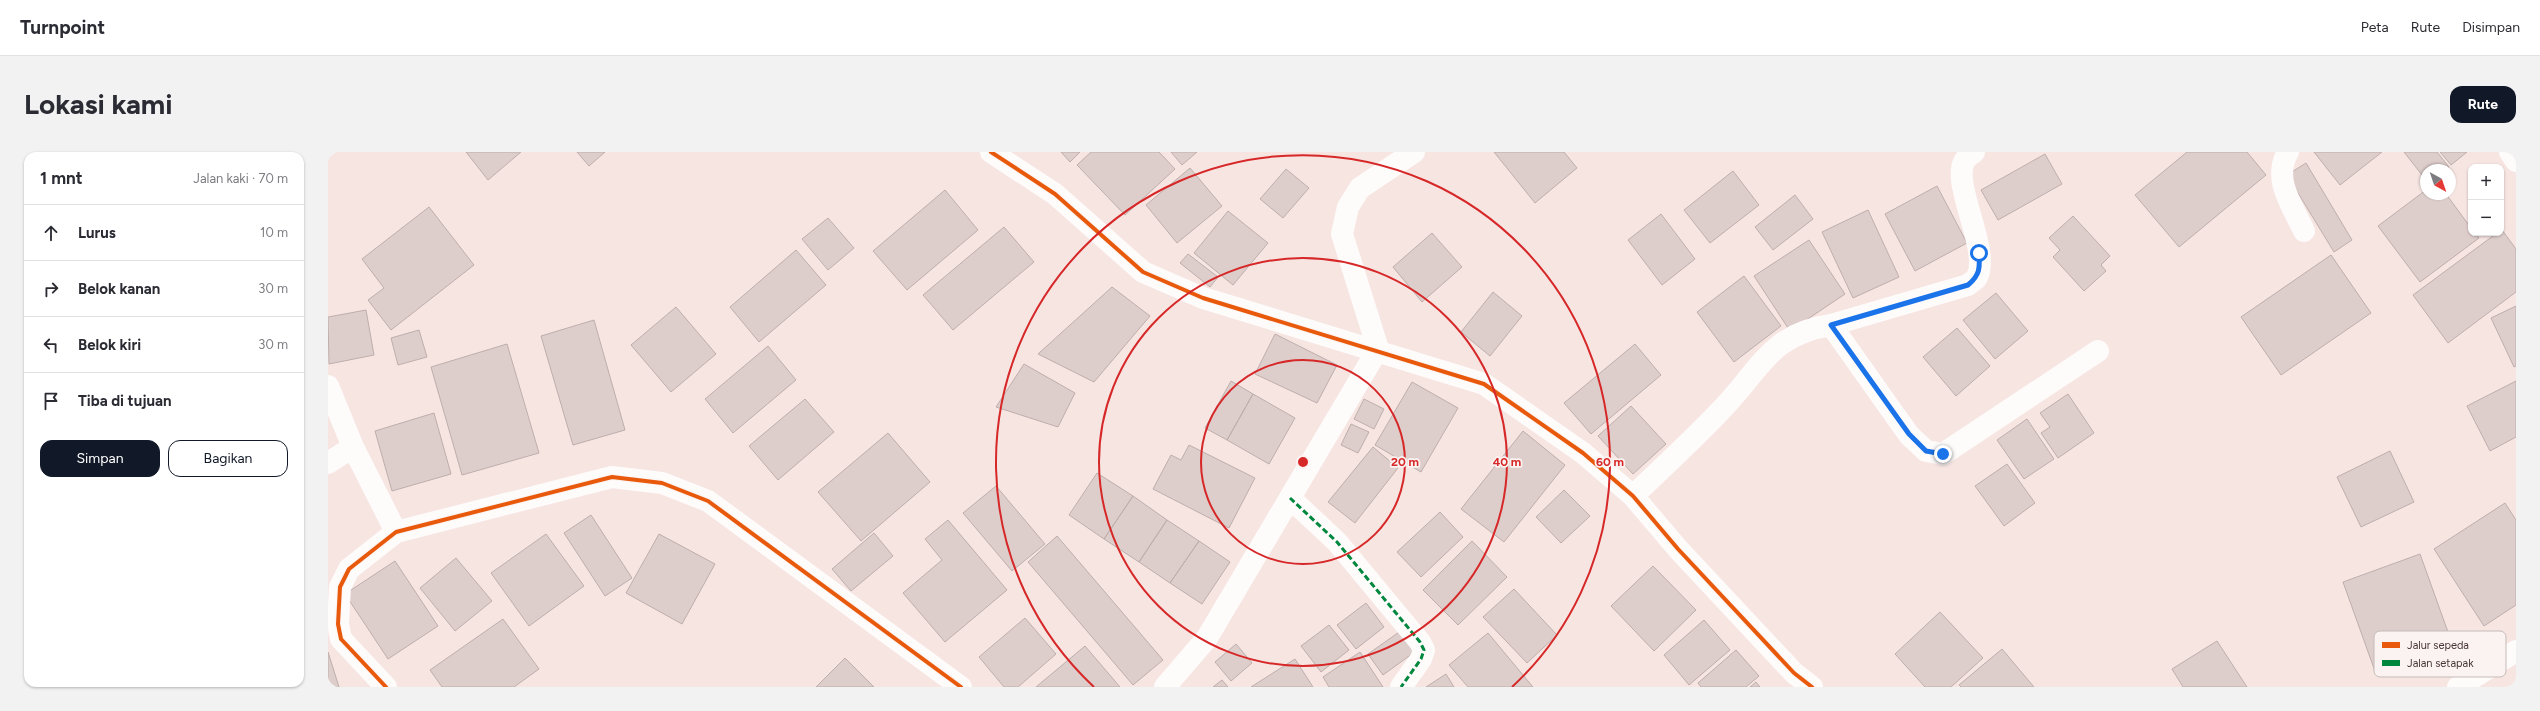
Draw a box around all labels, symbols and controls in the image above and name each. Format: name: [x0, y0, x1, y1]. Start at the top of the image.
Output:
text: Turnpoint: [20, 16, 105, 39]
text: Peta: [2361, 19, 2389, 36]
text: Rute: [2411, 19, 2440, 36]
text: Disimpan: [2462, 19, 2520, 36]
button: Rute: [2450, 86, 2516, 123]
text: Lokasi kami: [24, 87, 173, 121]
north arrow: [2420, 164, 2456, 200]
map controls: [2468, 164, 2504, 236]
button: +: [2468, 164, 2504, 200]
text: 1 mnt: [40, 168, 83, 188]
text: Jalan kaki · 70 m: [193, 171, 288, 186]
button: −: [2468, 200, 2504, 236]
icon: ahead: [40, 222, 62, 244]
text: Lurus: [78, 224, 116, 242]
text: 10 m: [260, 225, 288, 240]
route start: [1970, 244, 1988, 262]
icon: right: [40, 278, 62, 300]
text: Belok kanan: [78, 280, 160, 298]
text: 30 m: [258, 281, 288, 296]
icon: left: [40, 334, 62, 356]
text: Belok kiri: [78, 336, 141, 354]
text: 30 m: [258, 337, 288, 352]
icon: arrive: [40, 390, 62, 412]
text: Tiba di tujuan: [78, 392, 172, 410]
button: Simpan: [40, 440, 160, 477]
button: Bagikan: [168, 440, 288, 477]
route end: [1934, 445, 1952, 463]
centre of rings: [1296, 455, 1310, 469]
text: 20 m: [1391, 455, 1419, 469]
text: 40 m: [1493, 455, 1521, 469]
text: 60 m: [1596, 455, 1624, 469]
legend: [2374, 631, 2506, 677]
text: Jalur sepeda: [2407, 639, 2469, 652]
text: Jalan setapak: [2407, 657, 2474, 670]

